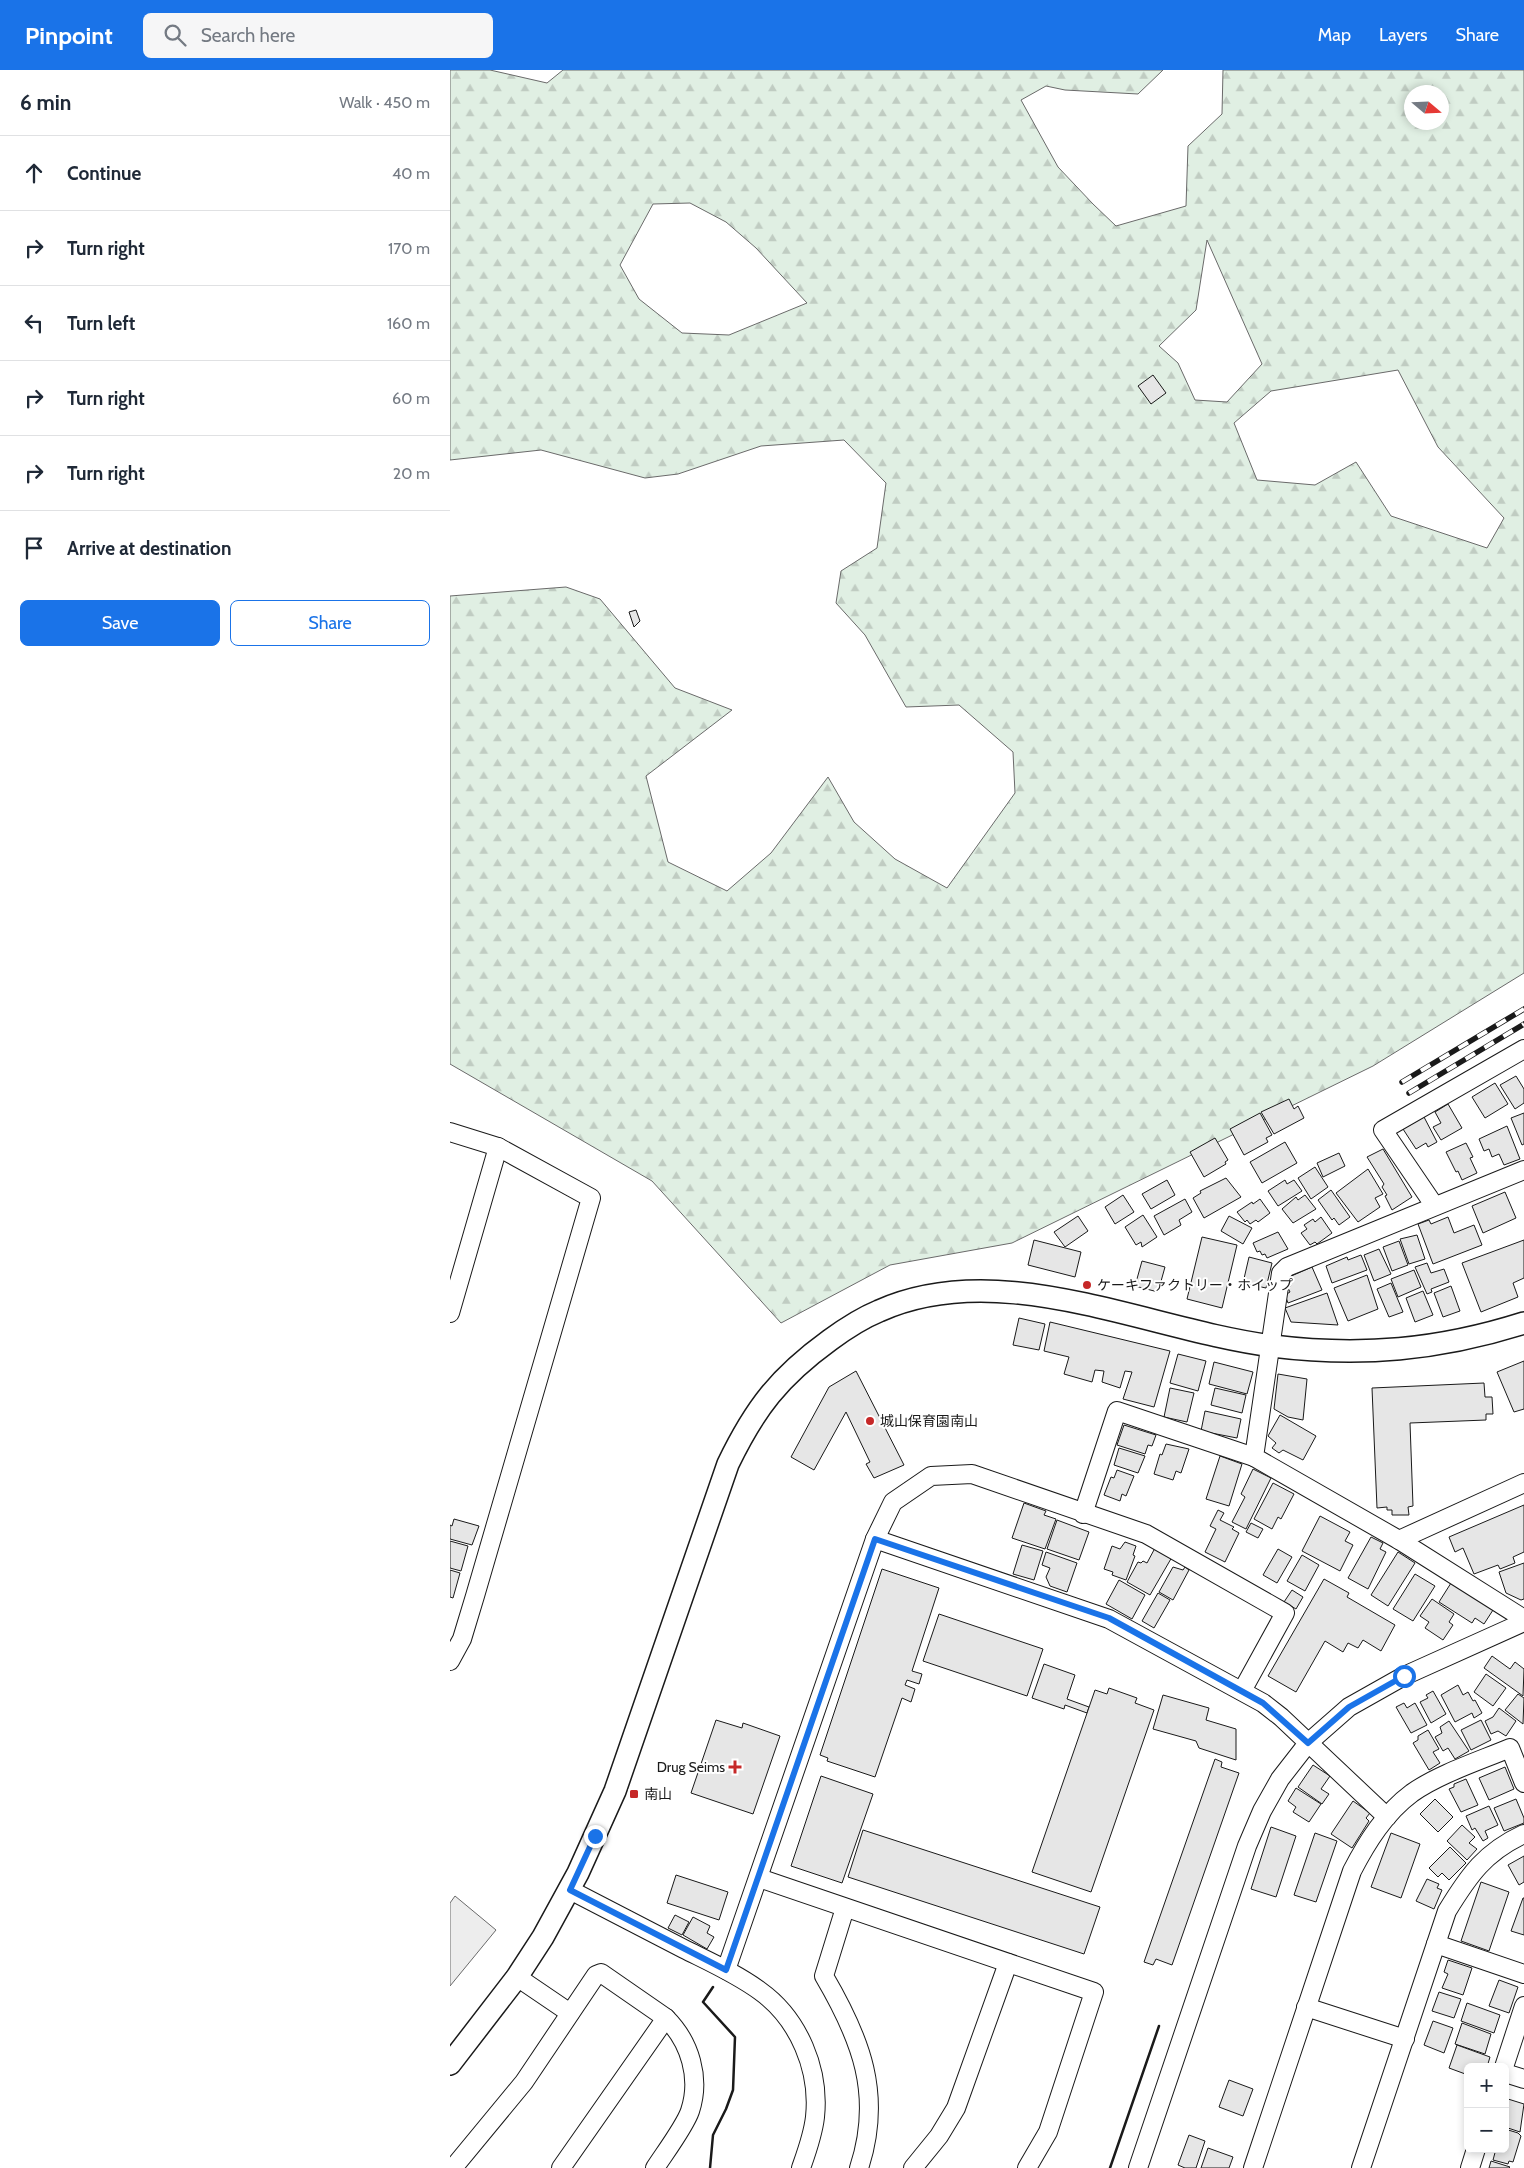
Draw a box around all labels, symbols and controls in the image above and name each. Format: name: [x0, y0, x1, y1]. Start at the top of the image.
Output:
search box: [143, 13, 493, 58]
text: Pinpoint: [25, 21, 113, 50]
icon: search: [161, 21, 189, 49]
text: Search here: [201, 24, 295, 47]
text: Map: [1318, 24, 1351, 46]
text: Layers: [1379, 24, 1428, 46]
text: Share: [1456, 24, 1499, 46]
north arrow: [1404, 85, 1449, 130]
text: 6 min: [20, 90, 71, 115]
text: Walk · 450 m: [339, 93, 430, 112]
icon: ahead: [20, 159, 48, 187]
text: Continue: [67, 162, 141, 185]
text: 40 m: [392, 164, 430, 183]
icon: right: [20, 234, 48, 262]
text: Turn right: [67, 237, 145, 260]
text: 170 m: [388, 239, 430, 258]
icon: left: [20, 309, 48, 337]
text: Turn left: [67, 312, 135, 335]
text: 160 m: [387, 314, 430, 333]
icon: right: [20, 384, 48, 412]
text: Turn right: [67, 387, 145, 410]
text: 60 m: [392, 389, 430, 408]
icon: right: [20, 459, 48, 487]
text: Turn right: [67, 462, 145, 485]
text: 20 m: [393, 464, 430, 483]
icon: arrive: [20, 534, 48, 562]
text: Arrive at destination: [67, 537, 231, 560]
button: Save: [20, 600, 220, 646]
button: Share: [230, 600, 430, 646]
place label: ケーキファクトリー・ホイップ: [1097, 1276, 1293, 1294]
marker: ケーキファクトリー・ホイップ: [1081, 1279, 1093, 1291]
place label: 城山保育園南山: [880, 1412, 978, 1430]
marker: 城山保育園南山: [864, 1415, 876, 1427]
route start: [1393, 1665, 1416, 1688]
place label: Drug Seims: [657, 1758, 725, 1776]
marker: Drug Seims: [729, 1761, 741, 1773]
place label: 南山: [644, 1785, 672, 1803]
marker: 南山: [628, 1788, 640, 1800]
route end: [584, 1825, 607, 1848]
map controls: [1464, 2063, 1509, 2153]
button: +: [1464, 2063, 1509, 2108]
button: −: [1464, 2108, 1509, 2153]

